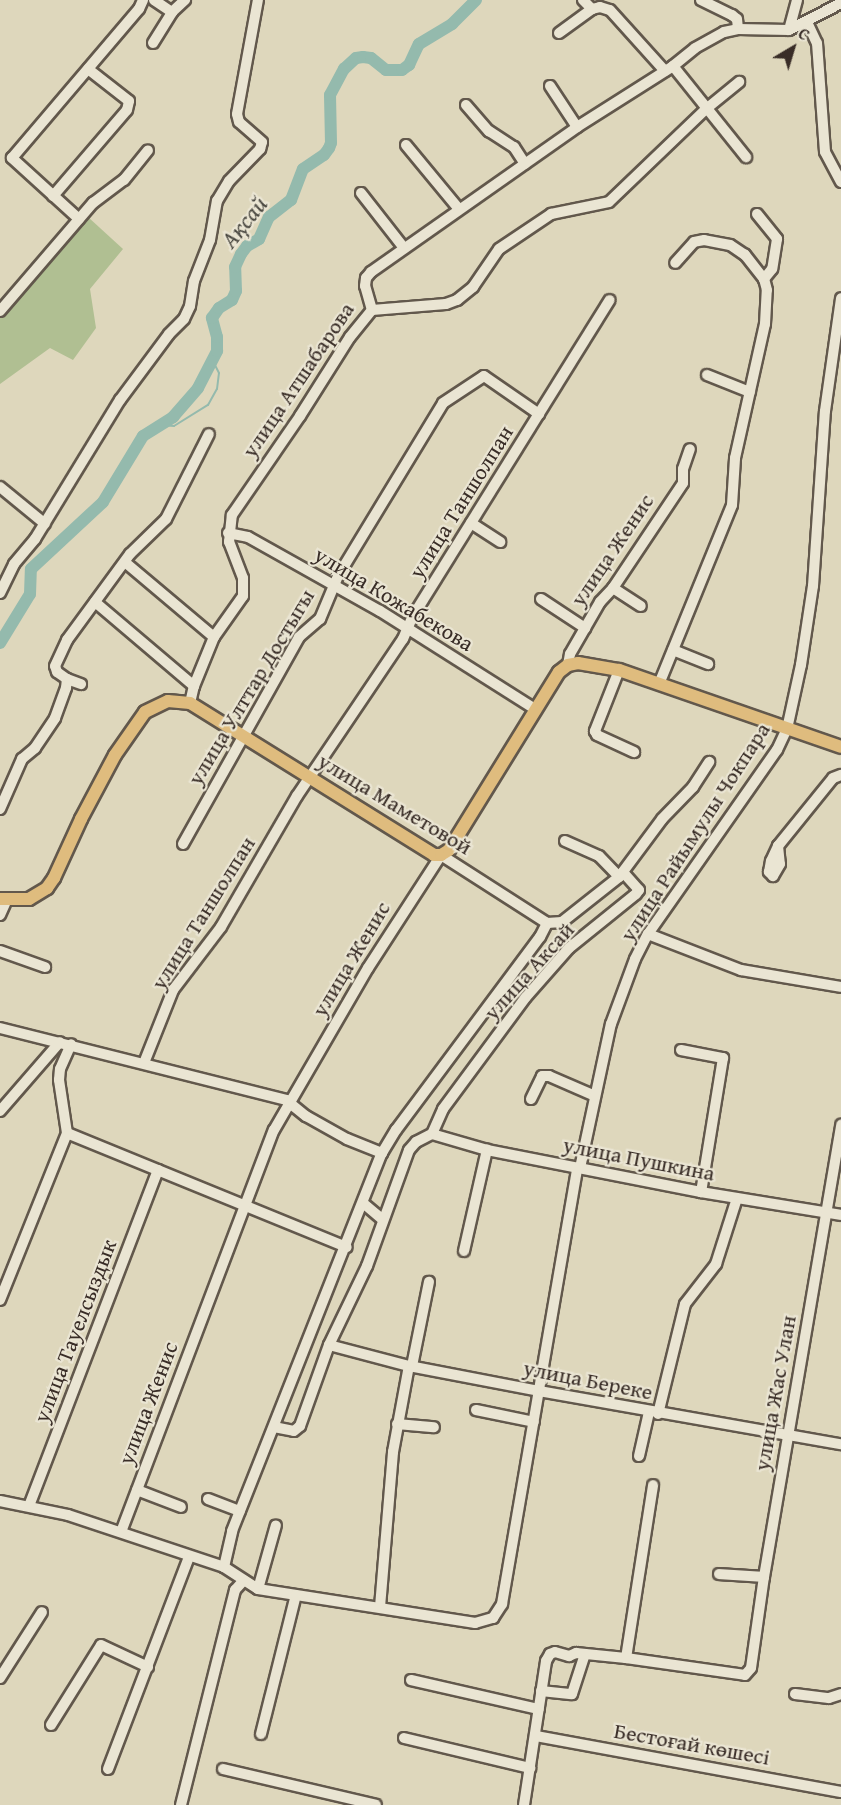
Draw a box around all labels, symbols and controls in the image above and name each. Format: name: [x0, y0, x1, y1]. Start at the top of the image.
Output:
north arrow: [763, 18, 823, 78]
text: С: [793, 22, 815, 46]
water label: Ақсай: [214, 190, 274, 254]
street label: улица Атшабарова: [236, 297, 360, 463]
street label: улица Таншолпан: [403, 421, 519, 583]
street label: улица Женис: [565, 489, 659, 611]
street label: улица Кожабекова: [310, 541, 478, 657]
street label: улица Улттар Достыгы: [182, 584, 320, 790]
street label: улица Райымулы Чокпара: [614, 718, 776, 946]
street label: улица Маметовой: [313, 748, 477, 860]
street label: улица Таншолпан: [145, 832, 261, 994]
street label: улица Женис: [306, 897, 396, 1021]
street label: улица Аксай: [478, 917, 580, 1025]
street label: улица Пушкина: [561, 1131, 717, 1187]
street label: улица Тауелсыздык: [28, 1236, 122, 1426]
street label: улица Жас Улан: [748, 1313, 802, 1473]
street label: улица Женис: [112, 1338, 184, 1468]
street label: улица Береке: [521, 1355, 655, 1405]
street label: Бестоғай көшесі: [612, 1717, 772, 1771]

